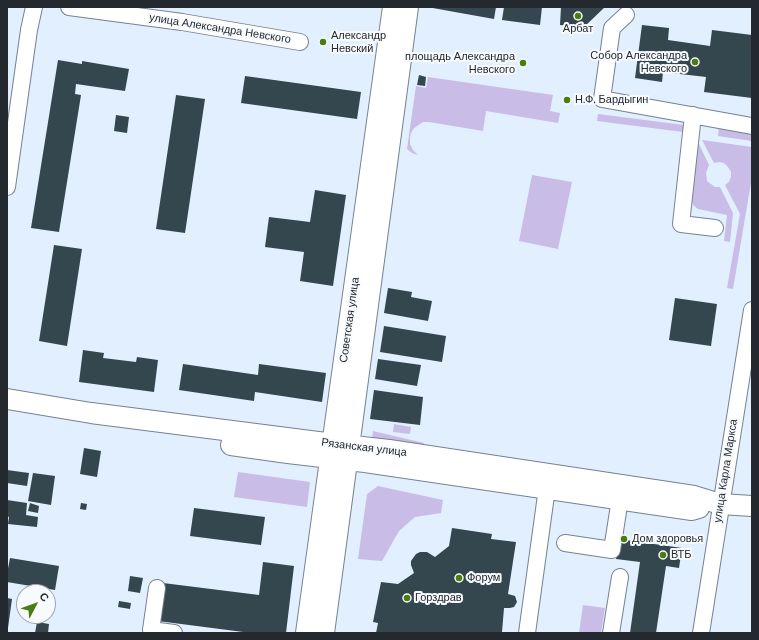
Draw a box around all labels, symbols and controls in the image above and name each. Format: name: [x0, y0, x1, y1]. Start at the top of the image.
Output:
street label: улица Александра Невского: [148, 11, 292, 47]
marker: Арбат: [573, 11, 583, 21]
place label: Арбат: [563, 22, 593, 36]
place label: Александр Невский: [331, 29, 386, 55]
marker: Александр Невский: [318, 37, 328, 47]
place label: Собор Александра Невского: [590, 49, 687, 75]
place label: площадь Александра Невского: [405, 50, 515, 76]
marker: Собор Александра Невского: [690, 57, 700, 67]
marker: площадь Александра Невского: [518, 58, 528, 68]
place label: Н.Ф. Бардыгин: [575, 93, 648, 107]
marker: Н.Ф. Бардыгин: [562, 95, 572, 105]
street label: Советская улица: [337, 276, 363, 364]
street label: улица Карла Маркса: [711, 418, 741, 524]
street label: Рязанская улица: [321, 436, 407, 460]
place label: Дом здоровья: [632, 532, 703, 546]
marker: Дом здоровья: [619, 534, 629, 544]
place label: ВТБ: [671, 548, 692, 562]
marker: ВТБ: [658, 550, 668, 560]
place label: Форум: [467, 571, 500, 585]
marker: Форум: [454, 573, 464, 583]
north arrow: [16, 584, 56, 624]
text: С: [36, 589, 52, 604]
place label: Горздрав: [415, 591, 462, 605]
marker: Горздрав: [402, 593, 412, 603]

